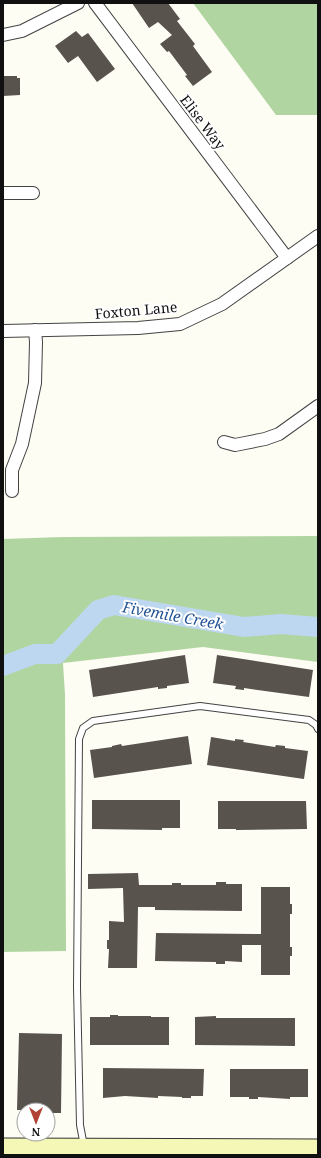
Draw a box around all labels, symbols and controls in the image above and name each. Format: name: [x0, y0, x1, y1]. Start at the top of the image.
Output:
street label: Elise Way: [176, 91, 230, 153]
street label: Foxton Lane: [94, 297, 178, 323]
water label: Fivemile Creek: [120, 596, 226, 634]
north arrow: [16, 1102, 56, 1142]
text: N: [31, 1125, 40, 1140]

